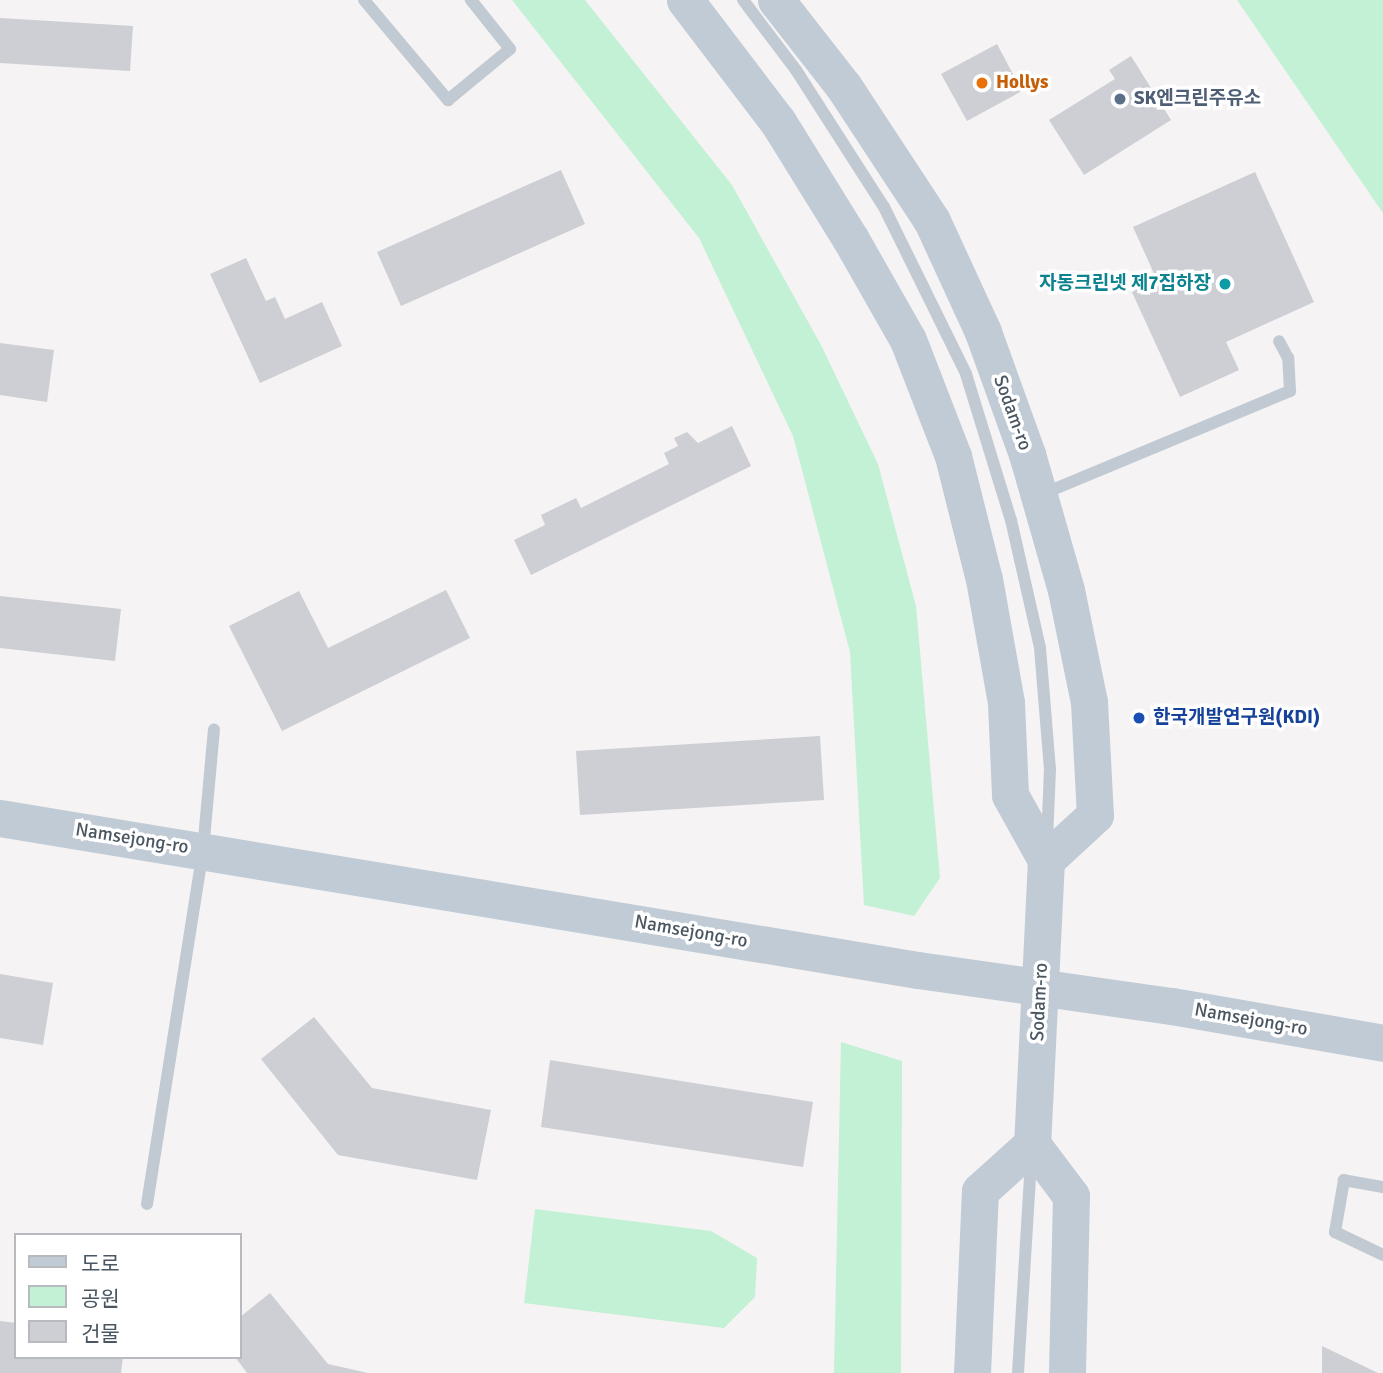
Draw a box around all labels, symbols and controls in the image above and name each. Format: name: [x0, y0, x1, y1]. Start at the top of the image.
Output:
place label: Hollys: [996, 72, 1048, 94]
marker: Hollys: [974, 75, 990, 91]
place label: SK엔크린주유소: [1134, 88, 1261, 110]
marker: SK엔크린주유소: [1112, 91, 1128, 107]
place label: 자동크린넷 제7집하장: [1039, 273, 1211, 295]
marker: 자동크린넷 제7집하장: [1217, 276, 1233, 292]
street label: Sodam-ro: [988, 372, 1036, 454]
place label: 한국개발연구원(KDI): [1153, 707, 1320, 729]
marker: 한국개발연구원(KDI): [1131, 710, 1147, 726]
street label: Namsejong-ro: [74, 819, 190, 859]
street label: Namsejong-ro: [633, 911, 749, 953]
street label: Sodam-ro: [1027, 962, 1053, 1042]
street label: Namsejong-ro: [1193, 999, 1309, 1041]
legend: [14, 1233, 242, 1359]
text: 도로: [81, 1251, 120, 1277]
text: 공원: [81, 1286, 120, 1312]
text: 건물: [81, 1321, 120, 1347]

